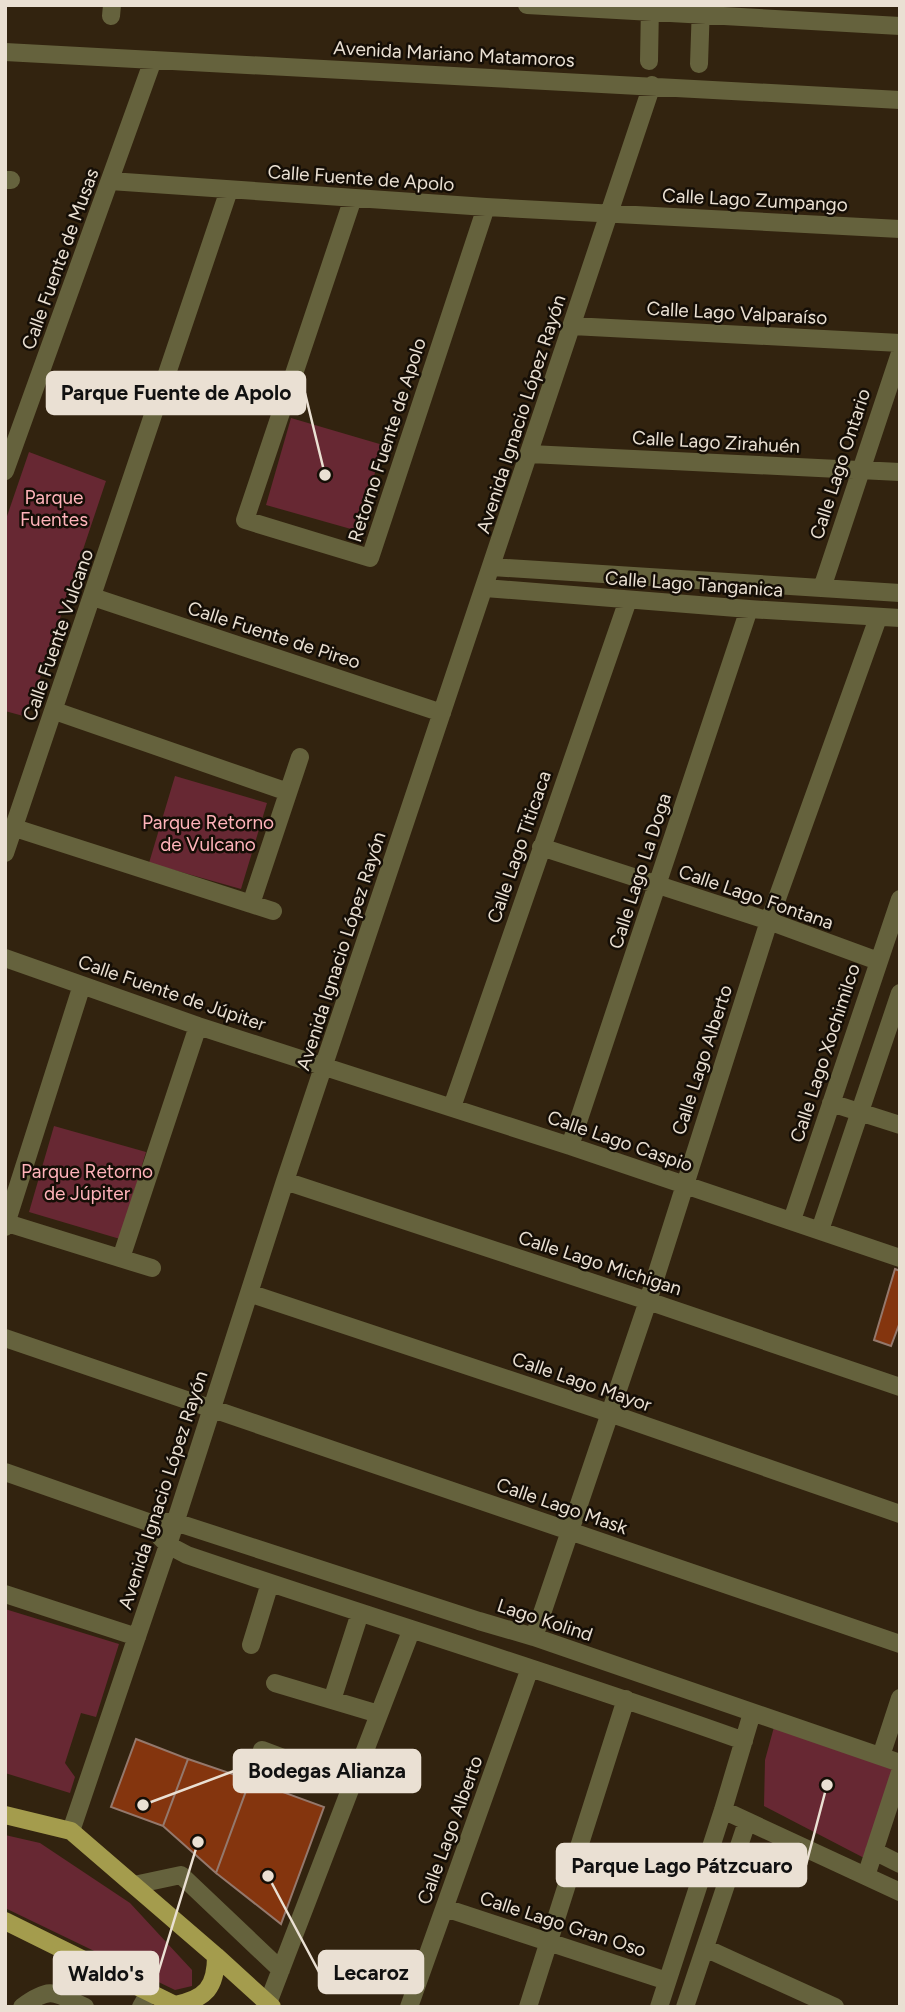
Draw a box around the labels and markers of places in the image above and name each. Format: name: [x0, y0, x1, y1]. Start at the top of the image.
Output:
callout: Parque Fuente de Apolo: [47, 372, 305, 414]
callout: Bodegas Alianza: [234, 1750, 420, 1792]
callout: Parque Lago Pátzcuaro: [557, 1844, 806, 1886]
callout: Lecaroz: [319, 1951, 423, 1993]
callout: Waldo's: [54, 1952, 158, 1994]

